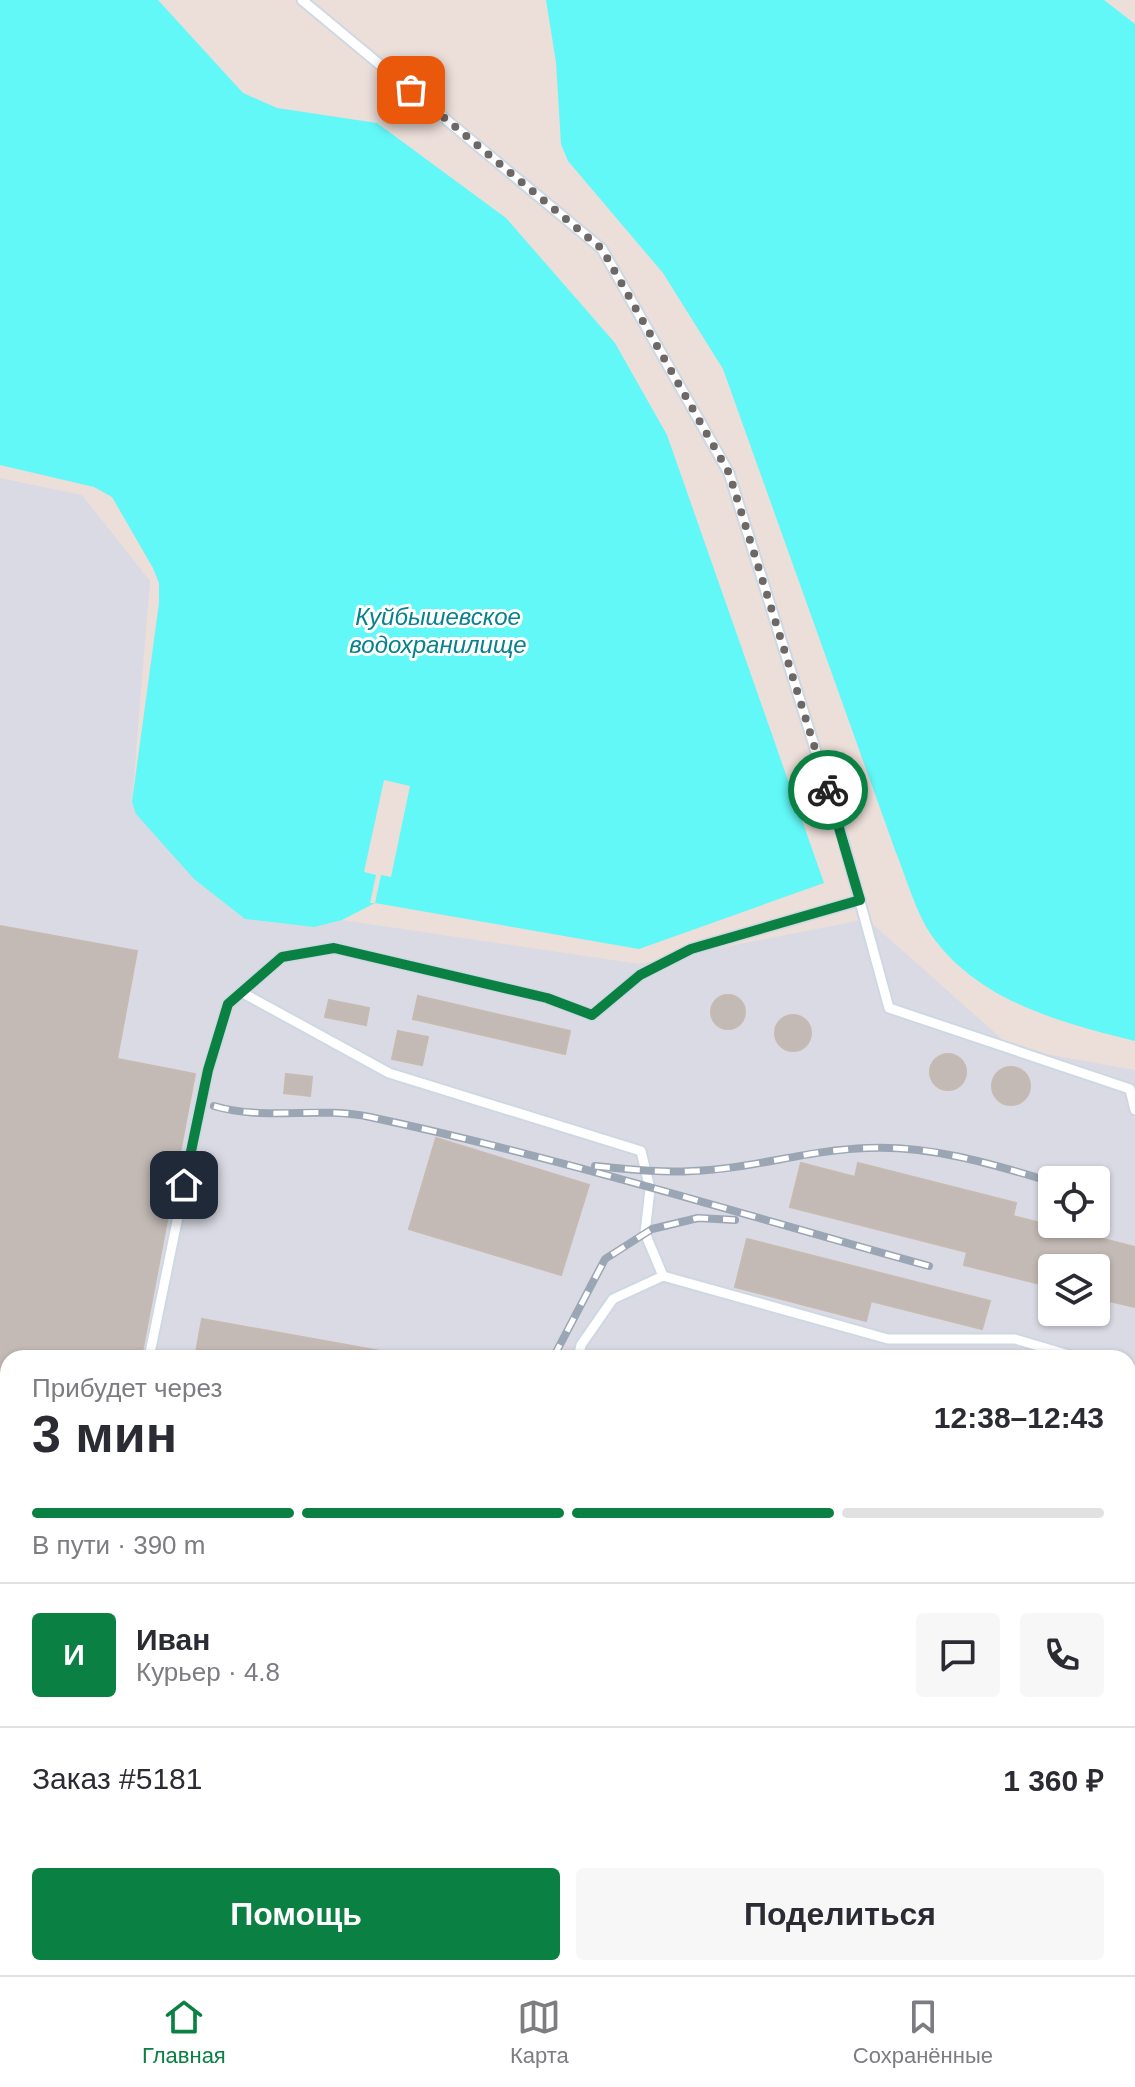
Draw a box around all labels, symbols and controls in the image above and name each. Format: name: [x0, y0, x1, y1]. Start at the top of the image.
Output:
pin: [377, 56, 445, 124]
icon: bag: [389, 68, 433, 112]
water label: Куйбышевское водохранилище: [349, 603, 527, 658]
courier: [788, 750, 868, 830]
icon: bike: [806, 768, 850, 812]
pin: [150, 1151, 218, 1219]
icon: home: [162, 1163, 206, 1207]
map controls: [1038, 1166, 1110, 1326]
button: locate: [1038, 1166, 1110, 1238]
button: layers: [1038, 1254, 1110, 1326]
text: Прибудет через: [32, 1373, 222, 1403]
text: 12:38–12:43: [934, 1401, 1104, 1434]
text: 3 мин: [32, 1405, 177, 1463]
text: В пути · 390 m: [32, 1530, 205, 1560]
button: chat: [916, 1613, 1000, 1697]
button: phone: [1020, 1613, 1104, 1697]
text: Иван: [136, 1623, 210, 1656]
text: И: [63, 1638, 85, 1671]
text: Курьер · 4.8: [136, 1657, 280, 1687]
text: Заказ #5181: [32, 1762, 202, 1795]
text: 1 360 ₽: [1003, 1764, 1104, 1797]
button: Помощь: [32, 1868, 560, 1960]
button: Поделиться: [576, 1868, 1104, 1960]
tab: Главная: [142, 1995, 226, 2069]
tab: Карта: [510, 1995, 569, 2069]
tab: Сохранённые: [853, 1995, 993, 2069]

